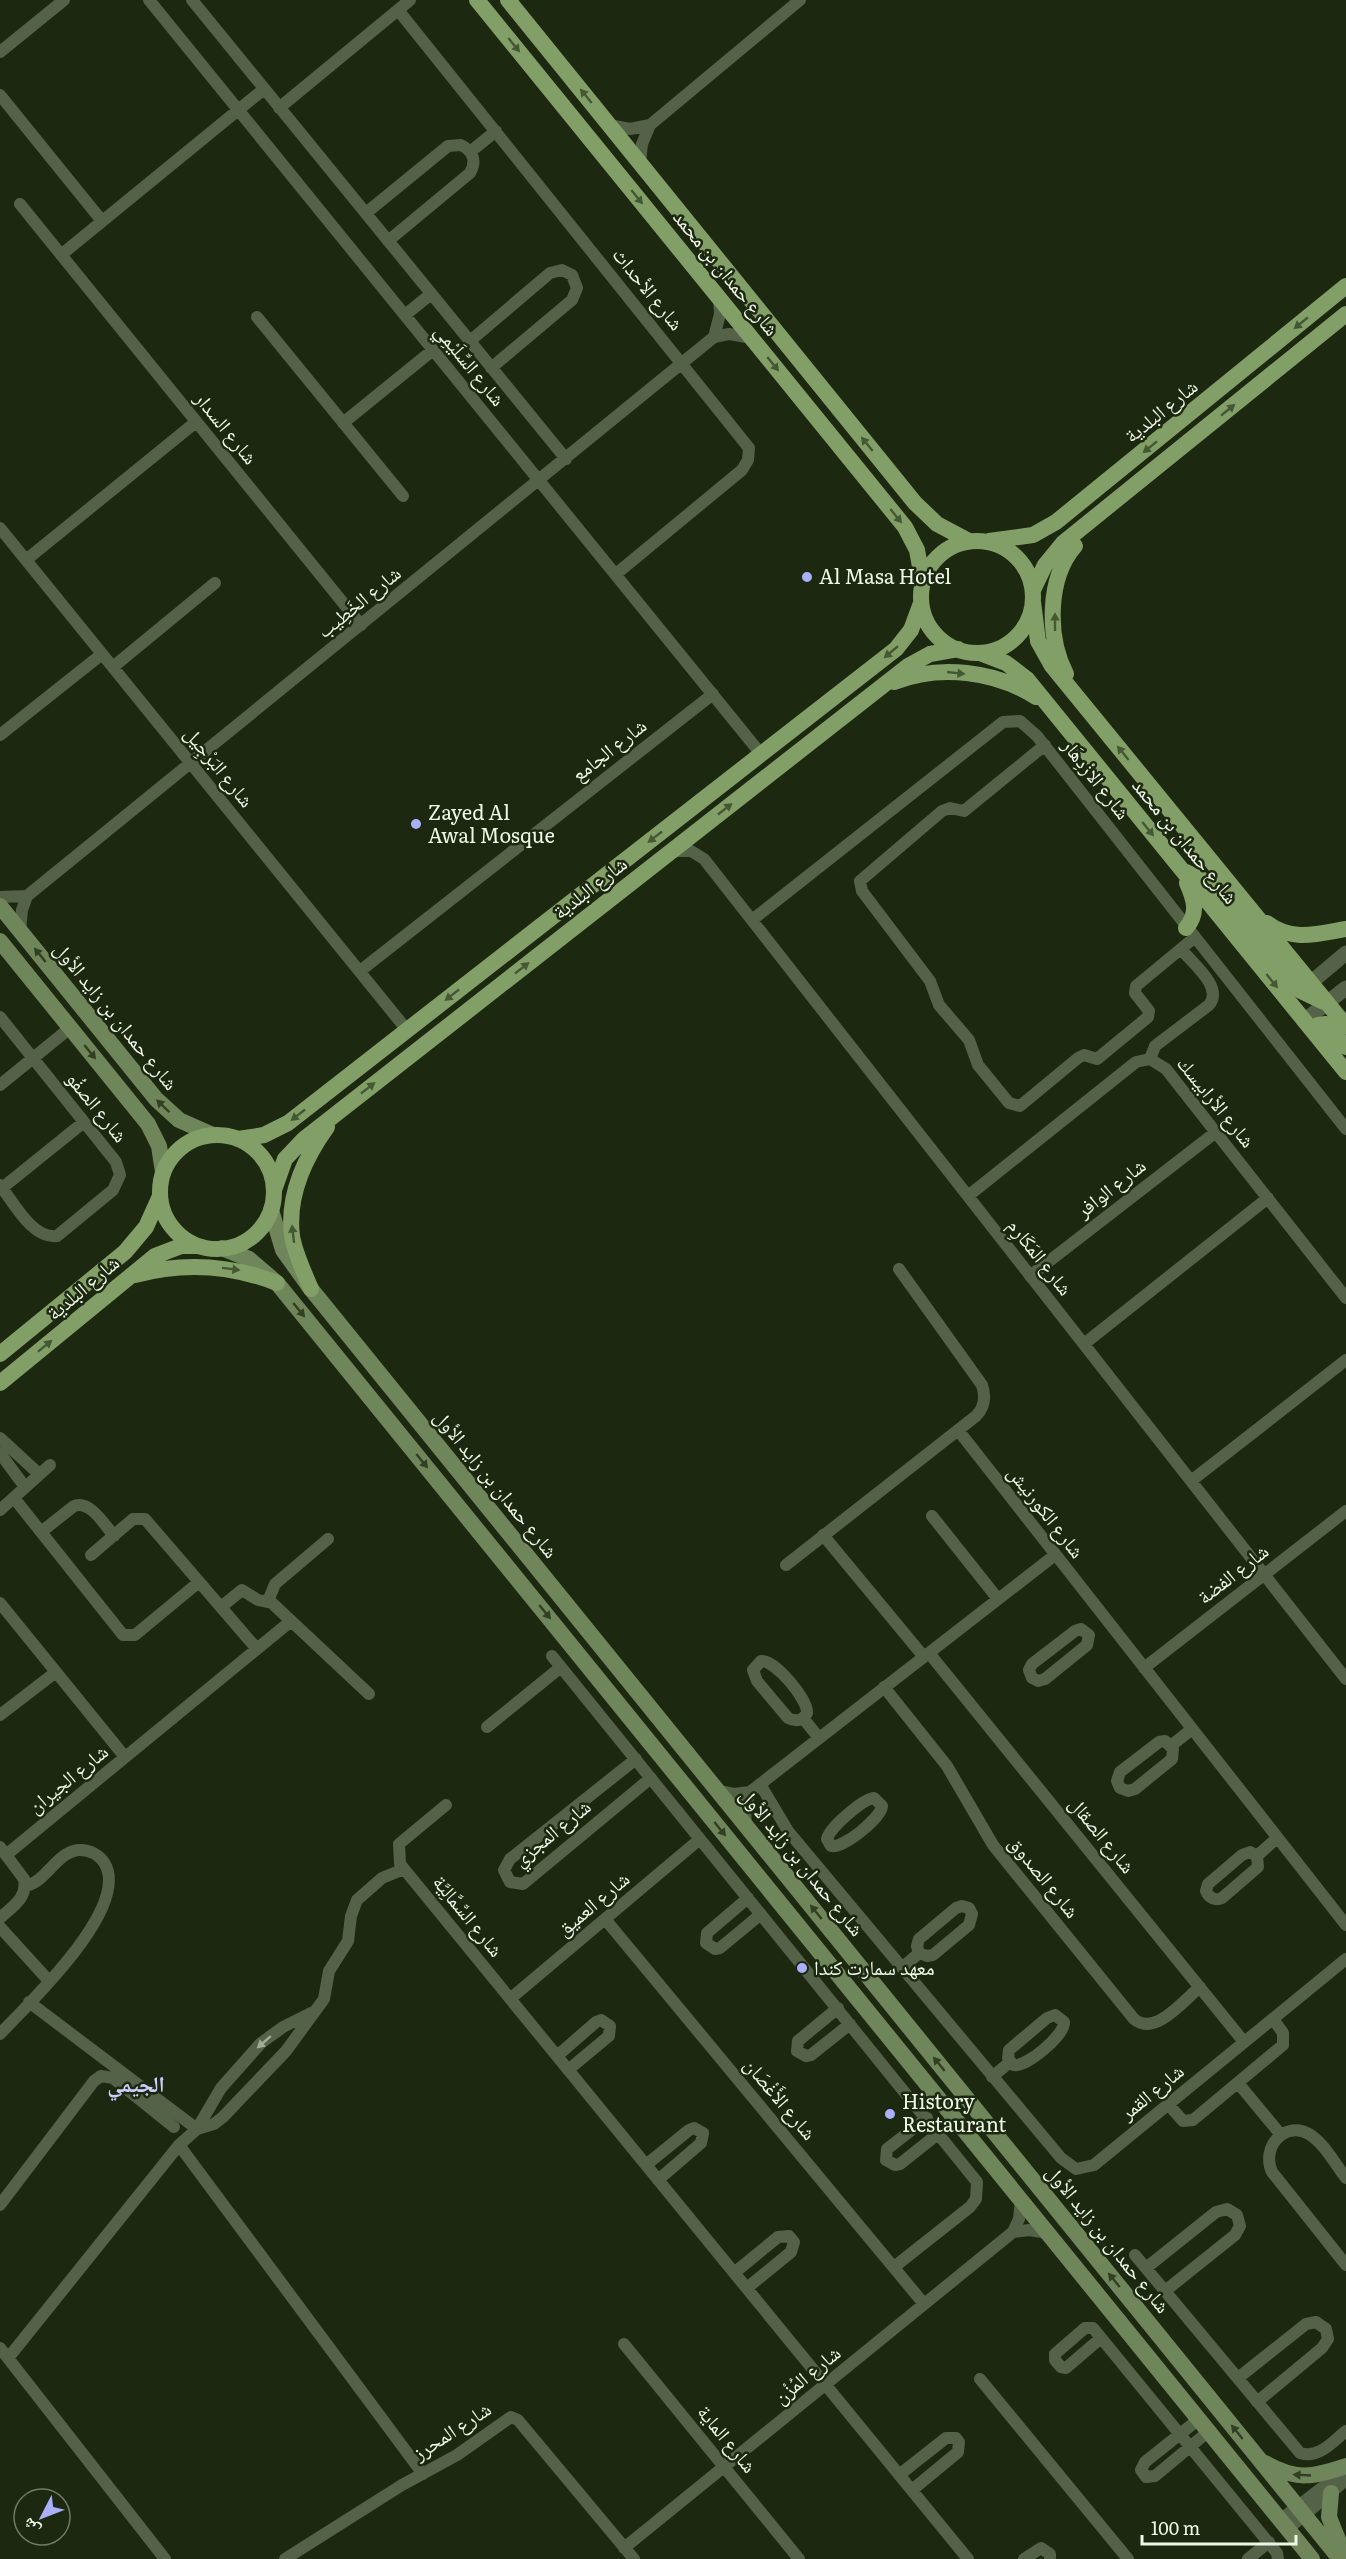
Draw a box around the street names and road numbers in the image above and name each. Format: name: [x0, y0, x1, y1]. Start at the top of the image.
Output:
street label: شارع حمدان بن محمد: [667, 202, 788, 341]
street label: شارع الأحداث: [607, 240, 693, 336]
street label: شارع السِّلَيْمِي: [427, 316, 514, 413]
street label: شارع البلدية: [1116, 370, 1203, 449]
street label: شارع السدار: [188, 383, 266, 470]
street label: شارع الخَطِيب: [309, 557, 406, 644]
street label: شارع الجامع: [564, 709, 652, 787]
street label: شارع البَرْجِيل: [177, 719, 263, 814]
street label: شارع الازْدِهَار: [1056, 730, 1139, 825]
street label: شارع حمدان بن محمد: [1126, 770, 1247, 909]
street label: شارع البلدية: [545, 848, 632, 925]
street label: شارع حمدان بن زايد الأول: [48, 934, 187, 1095]
street label: شارع الأرابيسك: [1171, 1048, 1264, 1153]
street label: شارع الصفُو: [61, 1064, 137, 1148]
street label: شارع الوافر: [1068, 1149, 1151, 1224]
street label: شارع المَكَارِم: [1000, 1211, 1081, 1302]
street label: شارع البلدية: [39, 1247, 125, 1326]
street label: شارع حمدان بن زايد الأول: [428, 1402, 567, 1563]
street label: شارع الكورنيش: [1002, 1458, 1093, 1563]
street label: شارع الفضة: [1190, 1535, 1274, 1610]
street label: شارع الجيران: [20, 1736, 114, 1819]
street label: شارع حمدان بن زايد الأول: [734, 1780, 873, 1941]
street label: شارع الصقال: [1063, 1789, 1144, 1879]
street label: شارع المجزي: [505, 1791, 598, 1875]
street label: شارع الصدوق: [1003, 1828, 1088, 1923]
street label: شارع العميق: [549, 1863, 635, 1942]
street label: شارع السَّمَّالِيَّة: [427, 1867, 512, 1962]
street label: شارع الأَغْصَان: [738, 2050, 825, 2146]
street label: شارع القمر: [1111, 2055, 1189, 2126]
street label: شارع حمدان بن زايد الأول: [1040, 2157, 1179, 2318]
street label: شارع المُزْن: [766, 2337, 846, 2410]
street label: شارع المحرز: [405, 2393, 496, 2467]
street label: شارع الماية: [692, 2397, 765, 2478]

